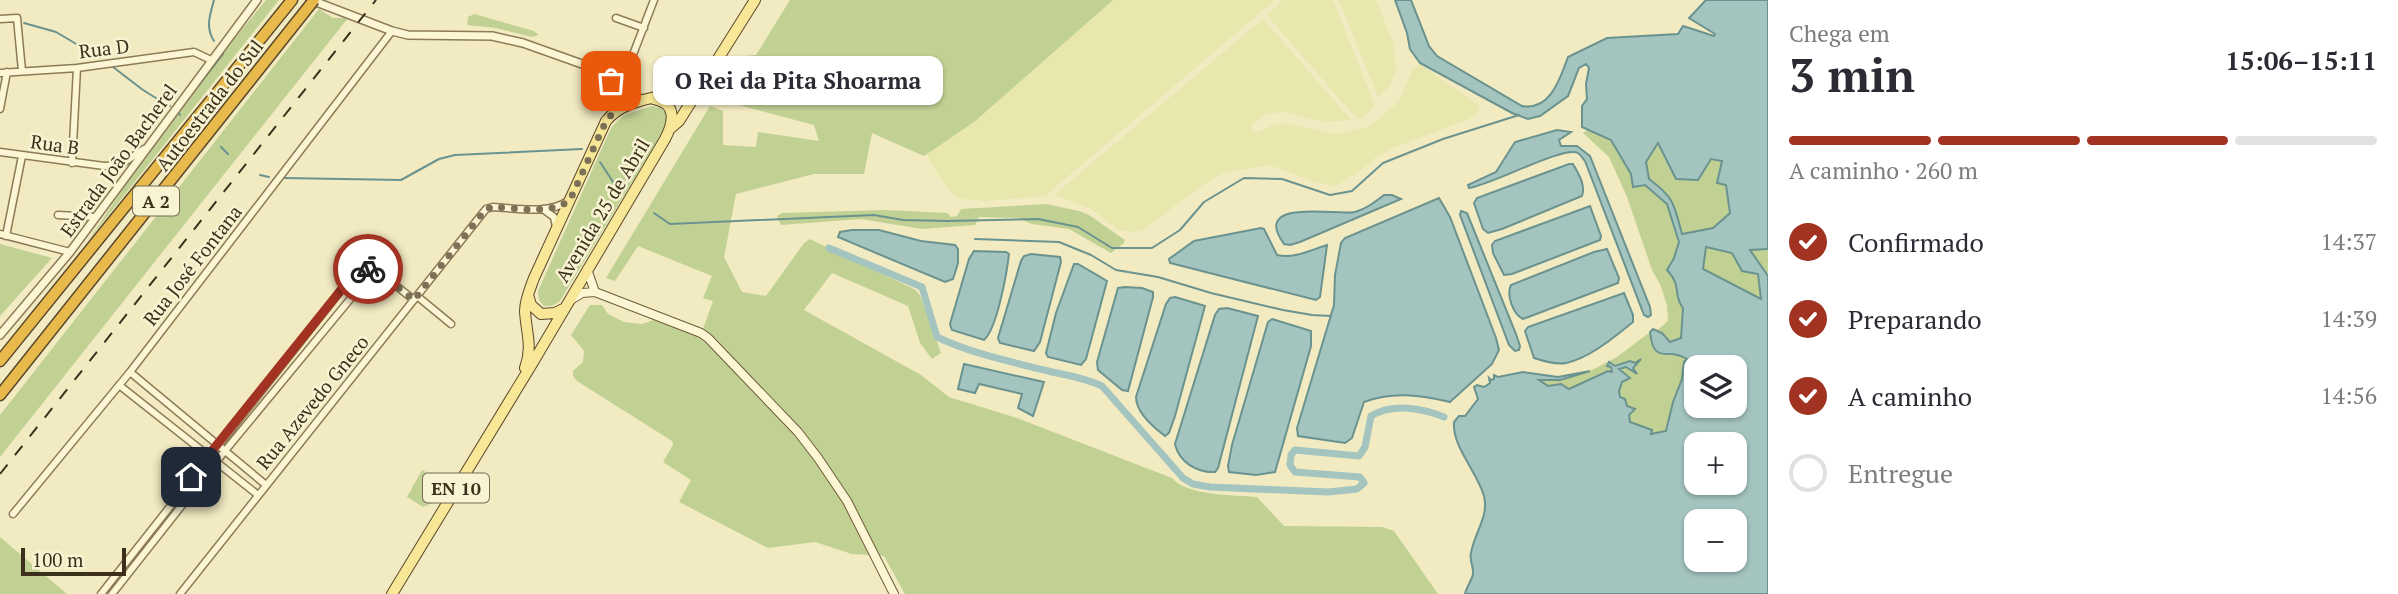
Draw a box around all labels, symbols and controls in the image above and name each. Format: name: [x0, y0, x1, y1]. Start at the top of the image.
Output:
text: Chega em: [1789, 18, 1890, 49]
street label: Rua D: [77, 33, 131, 63]
street label: Autoestrada do Sul: [150, 34, 268, 176]
text: 15:06–15:11: [2225, 43, 2377, 77]
text: 3 min: [1789, 44, 1915, 105]
pin: [581, 51, 641, 111]
callout: O Rei da Pita Shoarma: [653, 56, 944, 106]
icon: bag: [592, 62, 630, 100]
text: O Rei da Pita Shoarma: [675, 65, 921, 96]
street label: Estrada João Bacherel: [54, 79, 182, 241]
street label: Rua B: [29, 128, 81, 160]
street label: Avenida 25 de Abril: [549, 133, 655, 287]
text: A caminho · 260 m: [1789, 155, 1978, 186]
road number: A 2: [133, 186, 179, 216]
street label: Rua José Fontana: [137, 199, 247, 330]
icon: check: [1789, 223, 1827, 261]
text: Confirmado: [1848, 225, 1984, 259]
text: 14:37: [2320, 226, 2377, 257]
courier: [333, 234, 403, 304]
icon: bike: [349, 250, 387, 288]
icon: check: [1789, 300, 1827, 338]
text: Preparando: [1848, 302, 1982, 336]
text: 14:39: [2320, 303, 2377, 334]
street label: Rua Azevedo Gneco: [250, 330, 374, 474]
map controls: [1684, 355, 1747, 572]
button: layers: [1684, 355, 1747, 418]
icon: check: [1789, 377, 1827, 415]
text: A caminho: [1848, 379, 1972, 413]
text: 14:56: [2320, 380, 2377, 411]
button: +: [1684, 432, 1747, 495]
pin: [161, 447, 221, 507]
text: Entregue: [1848, 456, 1953, 490]
icon: home: [172, 458, 210, 496]
road number: EN 10: [423, 474, 489, 502]
button: −: [1684, 509, 1747, 572]
scale bar: [21, 545, 126, 577]
text: 100 m: [32, 547, 83, 572]

